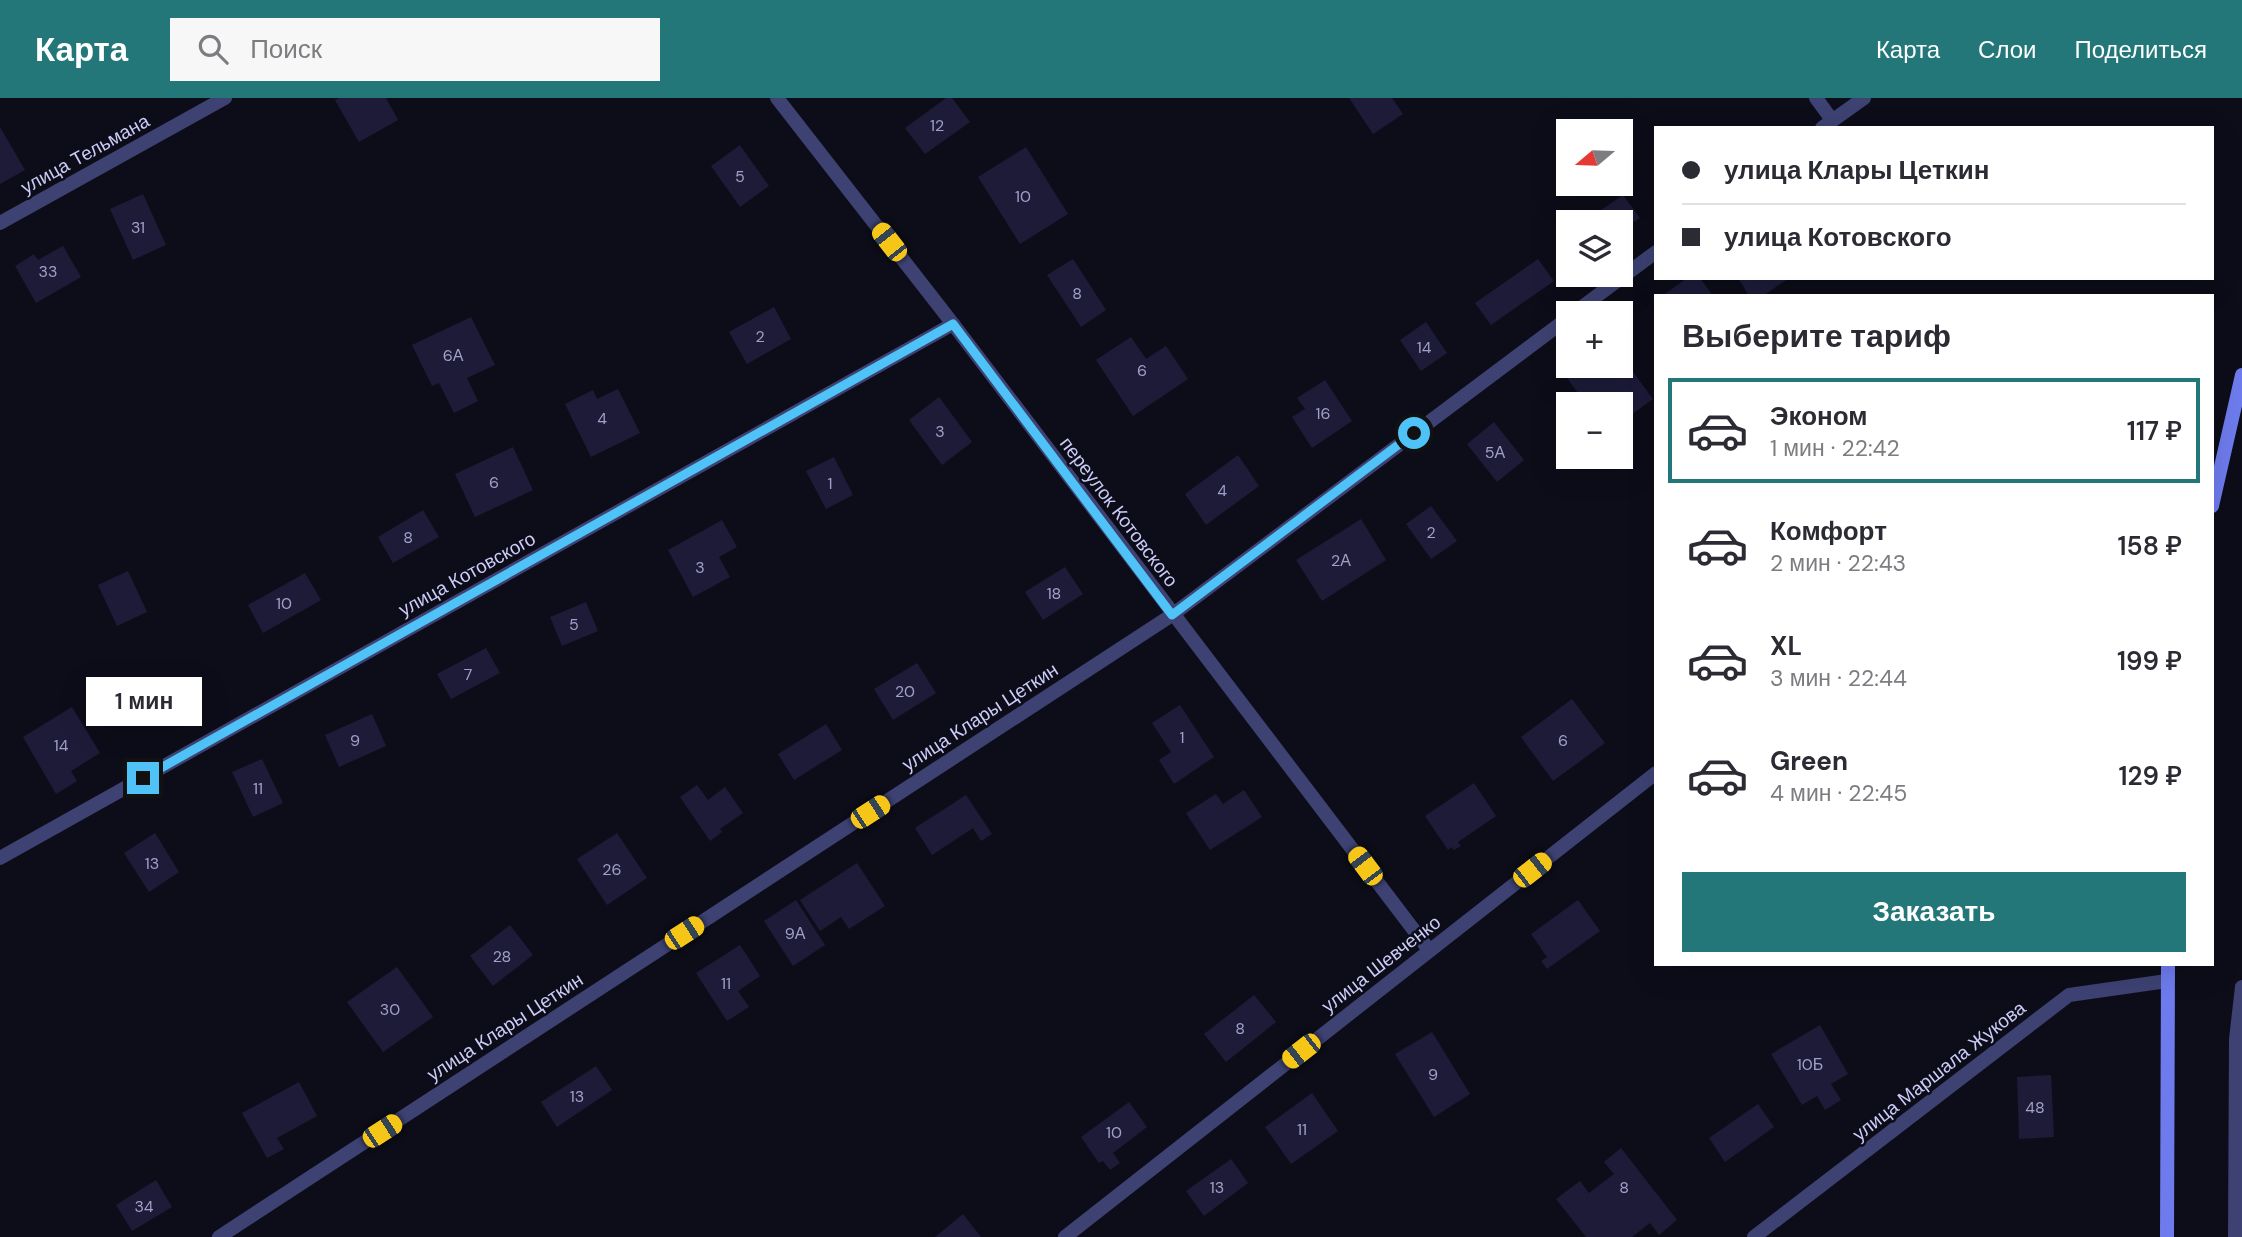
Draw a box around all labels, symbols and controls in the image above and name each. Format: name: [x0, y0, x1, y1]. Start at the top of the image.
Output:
search box: [170, 18, 660, 81]
text: Карта: [35, 28, 128, 71]
icon: search: [194, 30, 232, 68]
text: Поиск: [250, 32, 322, 66]
text: Карта: [1876, 34, 1940, 65]
text: Слои: [1978, 34, 2036, 65]
text: Поделиться: [2074, 34, 2207, 65]
street label: улица Тельмана: [16, 108, 154, 200]
house number: 12: [930, 115, 944, 136]
north arrow: [1556, 119, 1633, 196]
map controls: [1556, 119, 1633, 469]
text: улица Клары Цеткин: [1724, 153, 1989, 187]
house number: 5: [735, 166, 745, 187]
house number: 10: [1015, 186, 1031, 207]
button: layers: [1556, 210, 1633, 287]
house number: 31: [131, 217, 145, 238]
car: [868, 219, 911, 265]
text: улица Котовского: [1724, 220, 1952, 254]
house number: 33: [39, 261, 57, 282]
house number: 8: [1072, 283, 1082, 304]
button: +: [1556, 301, 1633, 378]
text: Выберите тариф: [1682, 315, 1951, 357]
house number: 2: [755, 326, 765, 347]
house number: 14: [1417, 337, 1432, 358]
house number: 6А: [443, 345, 464, 366]
house number: 6: [1137, 360, 1147, 381]
button: −: [1556, 392, 1633, 469]
icon: car: [1686, 399, 1749, 462]
text: Эконом: [1770, 399, 1868, 433]
house number: 16: [1315, 403, 1331, 424]
house number: 4: [597, 408, 607, 429]
text: 117 ₽: [2127, 414, 2182, 448]
route start: [1398, 417, 1430, 449]
house number: 3: [935, 421, 945, 442]
street label: переулок Котовского: [1054, 432, 1184, 592]
text: 1 мин · 22:42: [1770, 433, 1900, 463]
house number: 5А: [1485, 442, 1506, 463]
house number: 6: [489, 472, 499, 493]
house number: 1: [828, 473, 833, 494]
house number: 4: [1217, 480, 1227, 501]
icon: car: [1686, 514, 1749, 577]
text: Комфорт: [1770, 514, 1887, 548]
house number: 2: [1426, 522, 1436, 543]
street label: улица Котовского: [394, 526, 540, 622]
house number: 8: [403, 527, 413, 548]
text: 158 ₽: [2118, 529, 2182, 563]
text: 2 мин · 22:43: [1770, 548, 1906, 578]
house number: 2А: [1331, 550, 1351, 571]
house number: 3: [695, 557, 705, 578]
house number: 18: [1047, 583, 1061, 604]
house number: 10: [276, 593, 292, 614]
house number: 5: [569, 614, 579, 635]
icon: car: [1686, 629, 1749, 692]
text: XL: [1770, 629, 1802, 663]
text: 199 ₽: [2117, 644, 2182, 678]
street label: улица Клары Цеткин: [897, 657, 1063, 777]
text: 3 мин · 22:44: [1770, 663, 1907, 693]
house number: 7: [464, 664, 472, 685]
callout: 1 мин: [85, 676, 201, 726]
house number: 20: [895, 681, 915, 702]
text: 1 мин: [115, 686, 173, 716]
house number: 1: [1180, 727, 1185, 748]
house number: 9: [350, 730, 360, 751]
house number: 6: [1558, 730, 1568, 751]
house number: 14: [54, 735, 69, 756]
icon: car: [1686, 744, 1749, 807]
text: Green: [1770, 744, 1848, 778]
text: 129 ₽: [2119, 759, 2182, 793]
route end: [127, 762, 159, 794]
house number: 11: [253, 778, 263, 799]
text: 4 мин · 22:45: [1770, 778, 1907, 808]
car: [847, 792, 894, 832]
car: [1344, 843, 1387, 889]
car: [1509, 849, 1556, 891]
house number: 13: [145, 853, 159, 874]
house number: 26: [602, 859, 622, 880]
button: Заказать: [1682, 872, 2186, 952]
street label: улица Шевченко: [1316, 910, 1446, 1018]
car: [661, 913, 708, 953]
house number: 9А: [785, 923, 806, 944]
house number: 28: [493, 946, 511, 967]
street label: улица Клары Цеткин: [422, 967, 588, 1087]
house number: 11: [721, 973, 731, 994]
street label: улица Маршала Жукова: [1847, 995, 2031, 1147]
house number: 30: [380, 999, 400, 1020]
house number: 8: [1235, 1018, 1245, 1039]
car: [1278, 1030, 1325, 1072]
house number: 10Б: [1797, 1054, 1823, 1075]
house number: 9: [1428, 1064, 1438, 1085]
house number: 13: [570, 1086, 584, 1107]
house number: 48: [2025, 1097, 2045, 1118]
car: [359, 1111, 406, 1151]
house number: 11: [1297, 1119, 1307, 1140]
house number: 10: [1106, 1122, 1122, 1143]
house number: 13: [1210, 1177, 1224, 1198]
house number: 8: [1619, 1177, 1629, 1198]
house number: 34: [134, 1196, 154, 1217]

